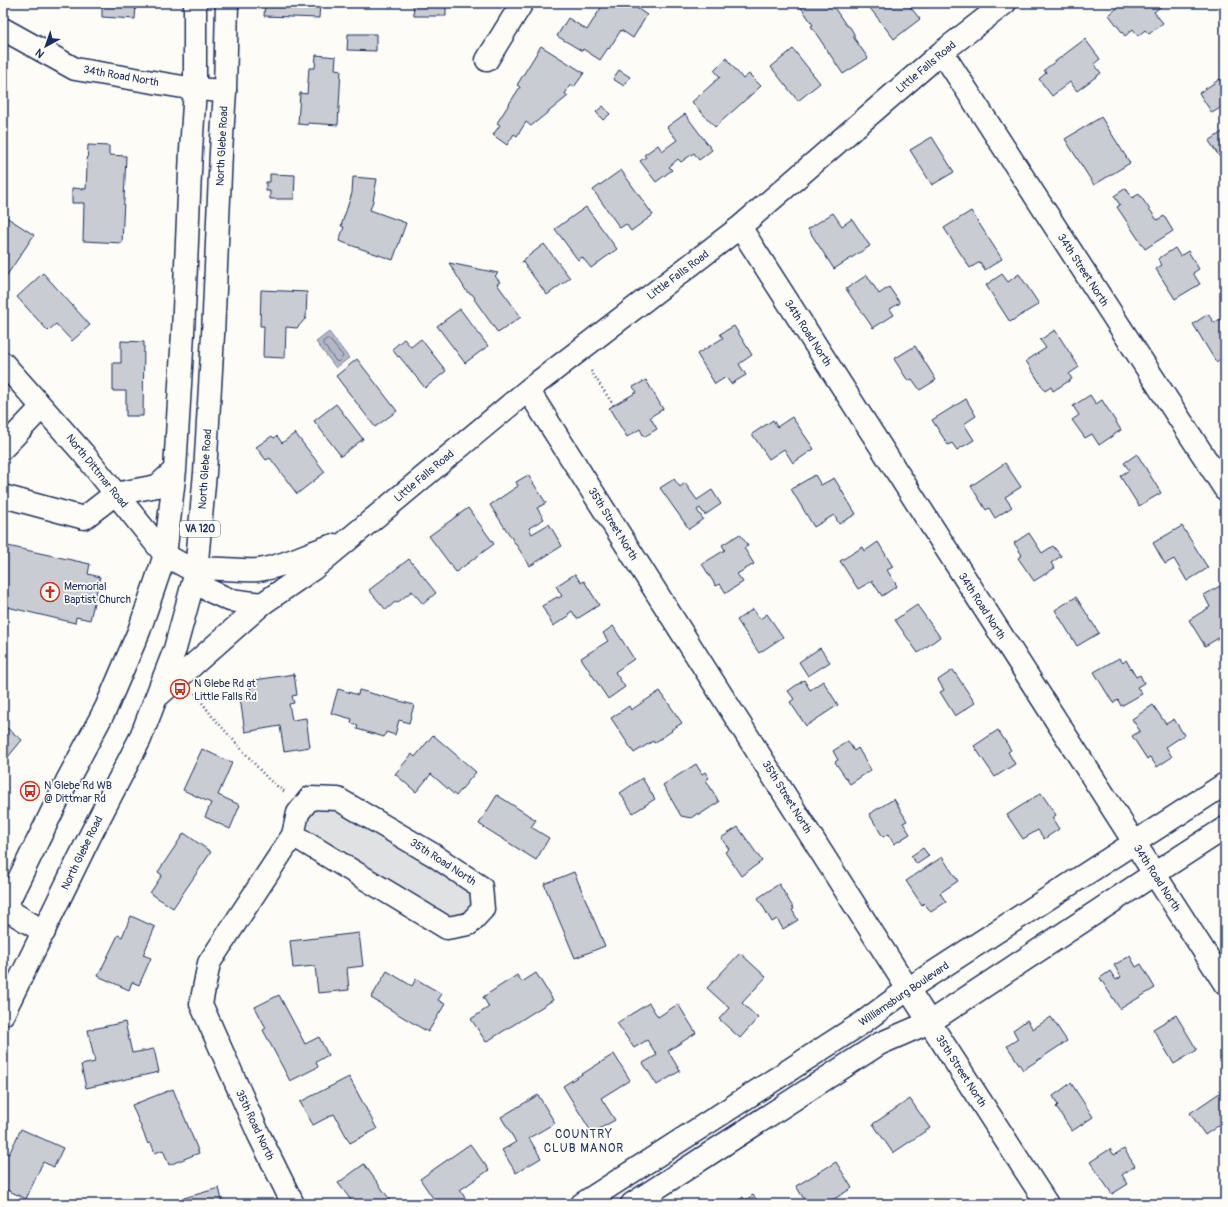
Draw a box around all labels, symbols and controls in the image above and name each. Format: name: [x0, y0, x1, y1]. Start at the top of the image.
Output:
north arrow: [26, 26, 66, 66]
street label: Little Falls Road: [894, 38, 958, 96]
text: N: [32, 46, 47, 61]
street label: 34th Road North: [82, 63, 160, 89]
street label: North Glebe Road: [213, 105, 231, 187]
street label: 34th Street North: [1055, 231, 1111, 309]
street label: Little Falls Road: [645, 248, 711, 302]
street label: 34th Road North: [782, 297, 834, 369]
street label: North Glebe Road: [196, 428, 214, 510]
street label: North Dittmar Road: [63, 432, 131, 510]
street label: Little Falls Road: [392, 447, 456, 505]
street label: 35th Street North: [585, 485, 641, 563]
road number: VA 120: [180, 521, 220, 537]
street label: 34th Road North: [956, 570, 1008, 642]
place label: Memorial Baptist Church: [64, 580, 131, 606]
church icon: Memorial Baptist Church: [39, 581, 61, 603]
place label: N Glebe Rd at Little Falls Rd: [194, 677, 257, 703]
bus stop icon: N Glebe Rd at Little Falls Rd: [169, 678, 191, 700]
street label: 35th Street North: [759, 758, 815, 836]
place label: N Glebe Rd WB @ Dittmar Rd: [44, 779, 112, 805]
bus stop icon: N Glebe Rd WB @ Dittmar Rd: [19, 780, 41, 802]
street label: North Glebe Road: [59, 814, 105, 892]
street label: 35th Road North: [408, 836, 478, 888]
street label: 34th Road North: [1131, 842, 1183, 914]
street label: Williamsburg Boulevard: [856, 959, 952, 1029]
street label: 35th Street North: [933, 1033, 989, 1109]
street label: 35th Road North: [233, 1088, 277, 1162]
district label: COUNTRY CLUB MANOR: [544, 1127, 624, 1156]

